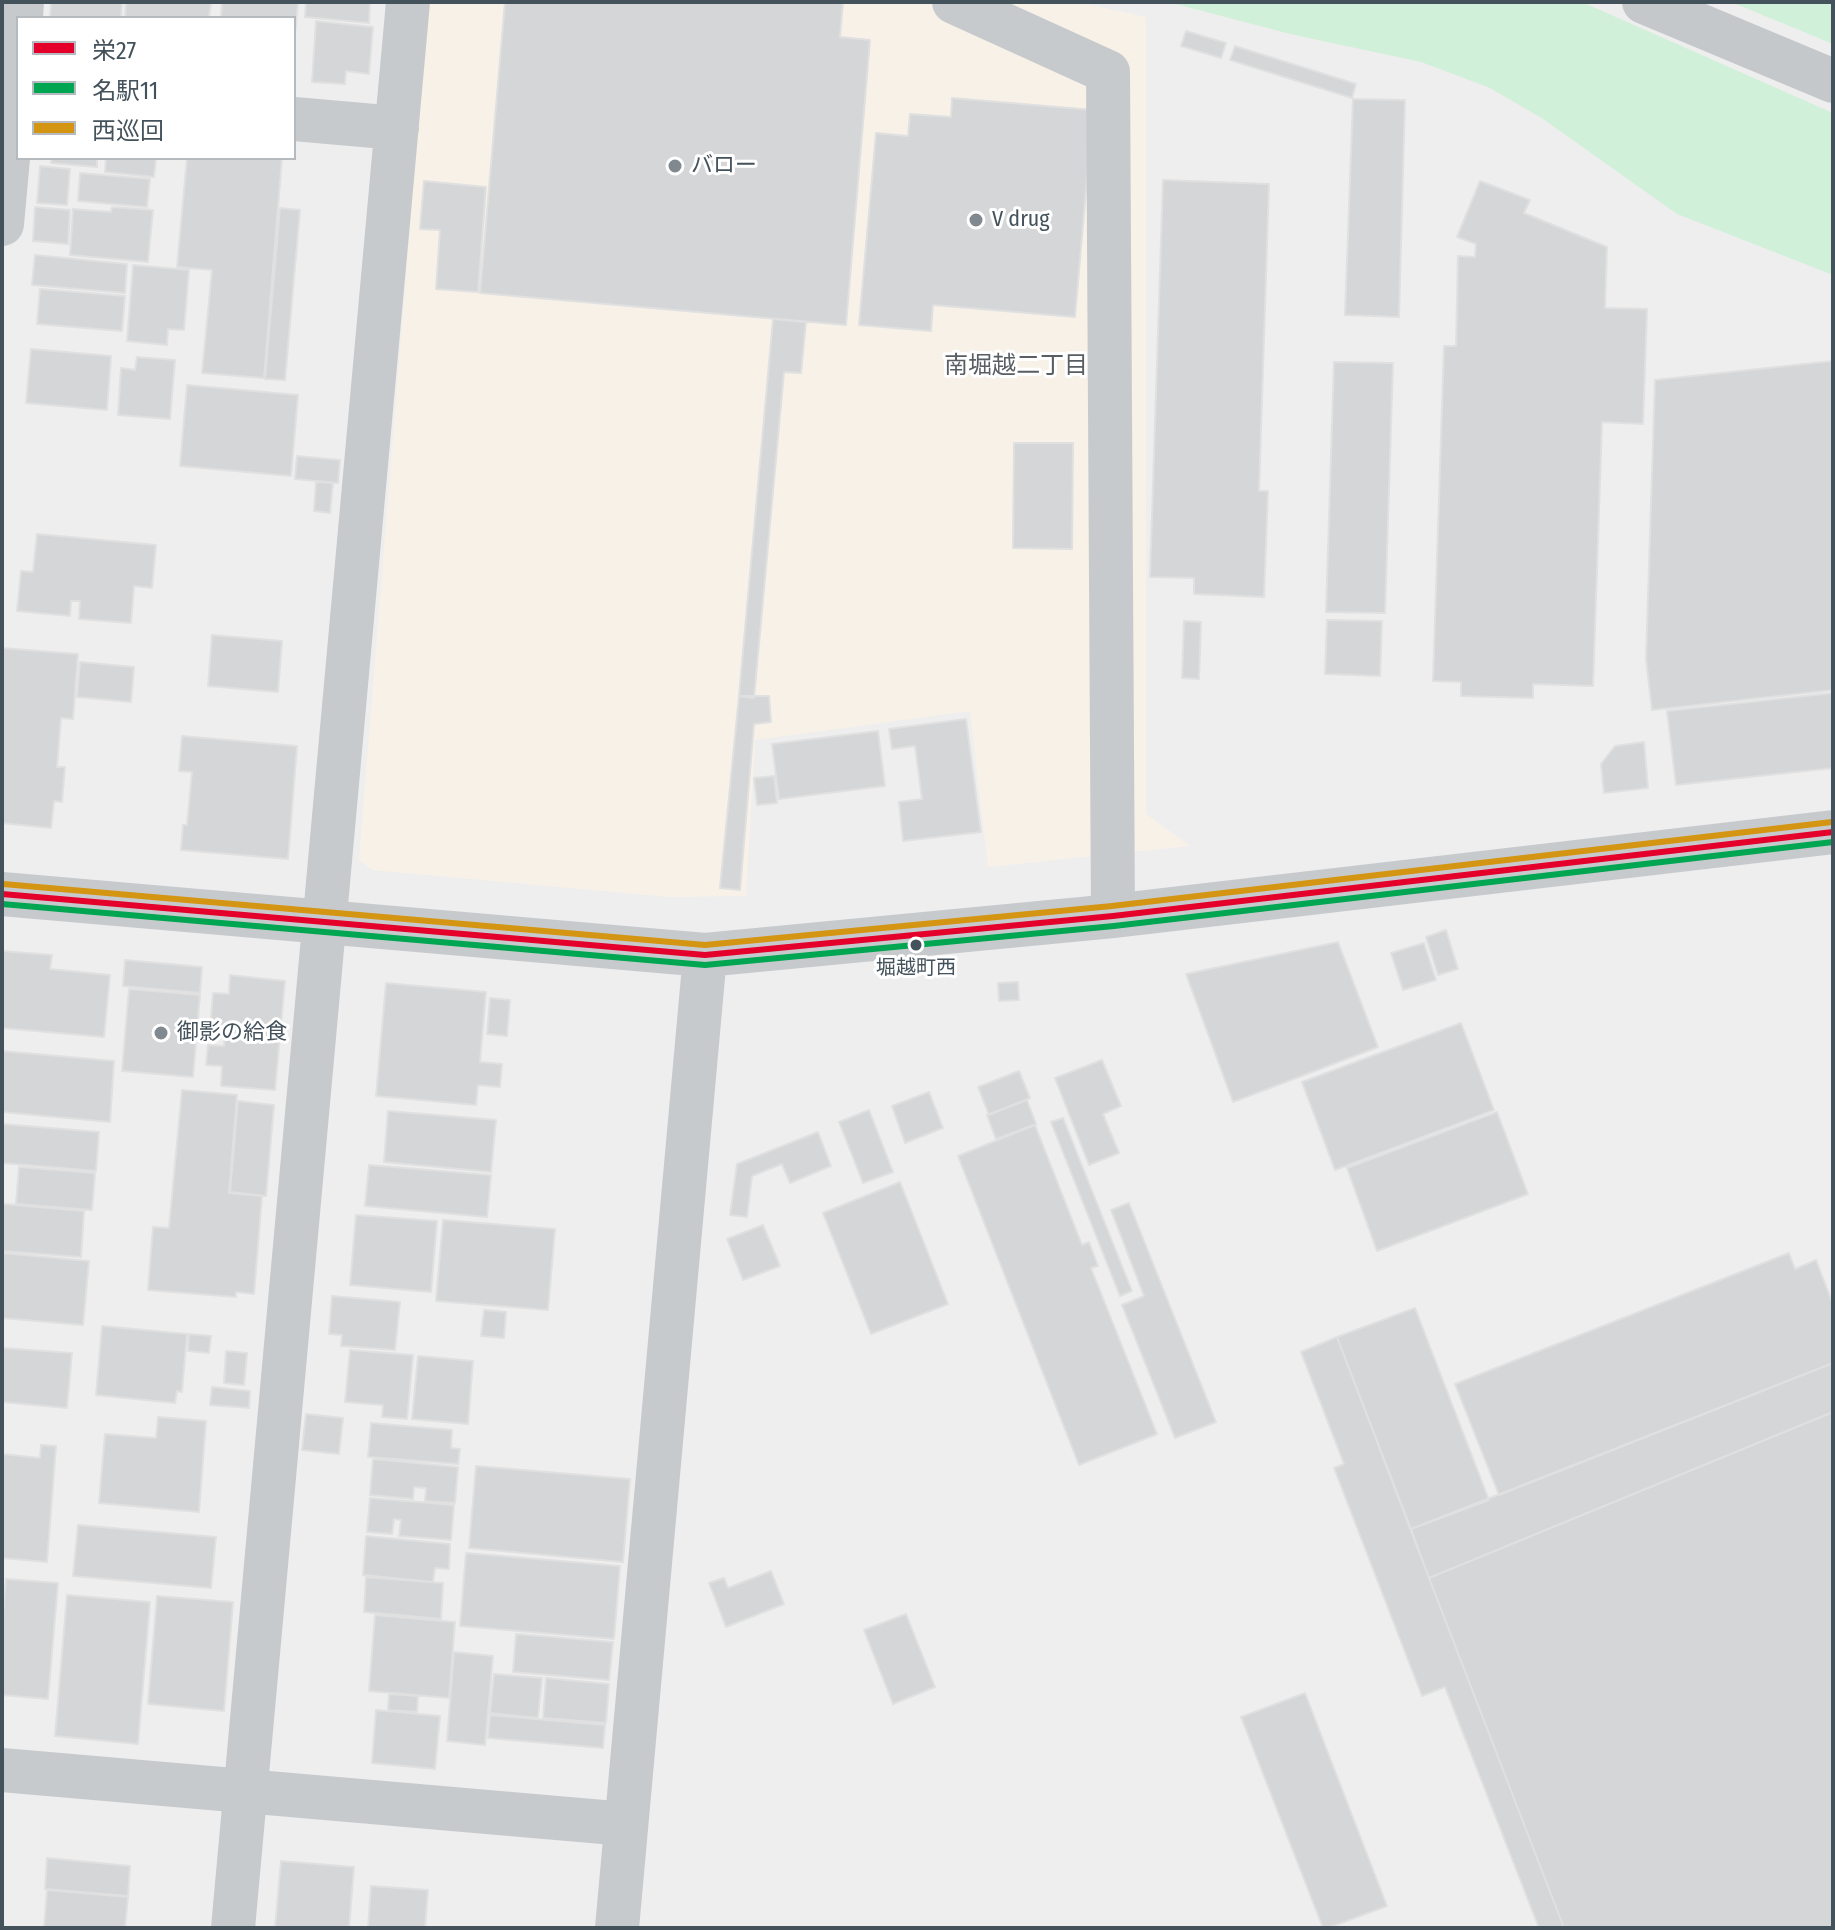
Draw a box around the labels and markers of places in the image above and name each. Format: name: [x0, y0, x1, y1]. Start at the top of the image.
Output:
place label: バロー: [691, 153, 757, 179]
marker: バロー: [666, 157, 684, 175]
place label: V drug: [992, 207, 1050, 233]
marker: V drug: [967, 211, 985, 229]
marker: 堀越町西: [908, 937, 924, 953]
place label: 堀越町西: [876, 956, 956, 980]
place label: 御影の給食: [177, 1020, 287, 1046]
marker: 御影の給食: [152, 1024, 170, 1042]

